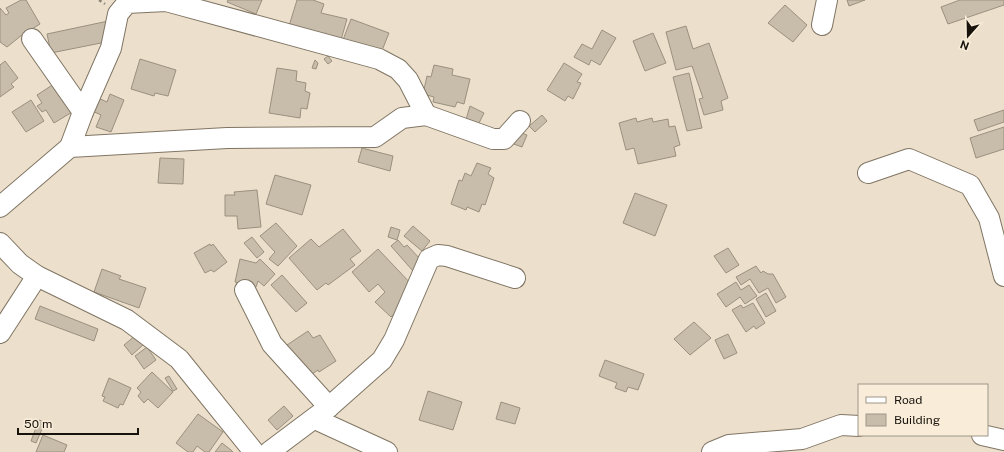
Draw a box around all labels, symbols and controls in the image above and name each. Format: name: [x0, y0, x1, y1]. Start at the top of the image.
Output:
north arrow: [948, 16, 988, 56]
text: N: [958, 38, 971, 53]
legend: [858, 384, 988, 436]
text: Road: [894, 393, 922, 407]
scale bar: [18, 410, 138, 436]
text: Building: [894, 413, 940, 427]
text: 50 m: [24, 417, 52, 431]

